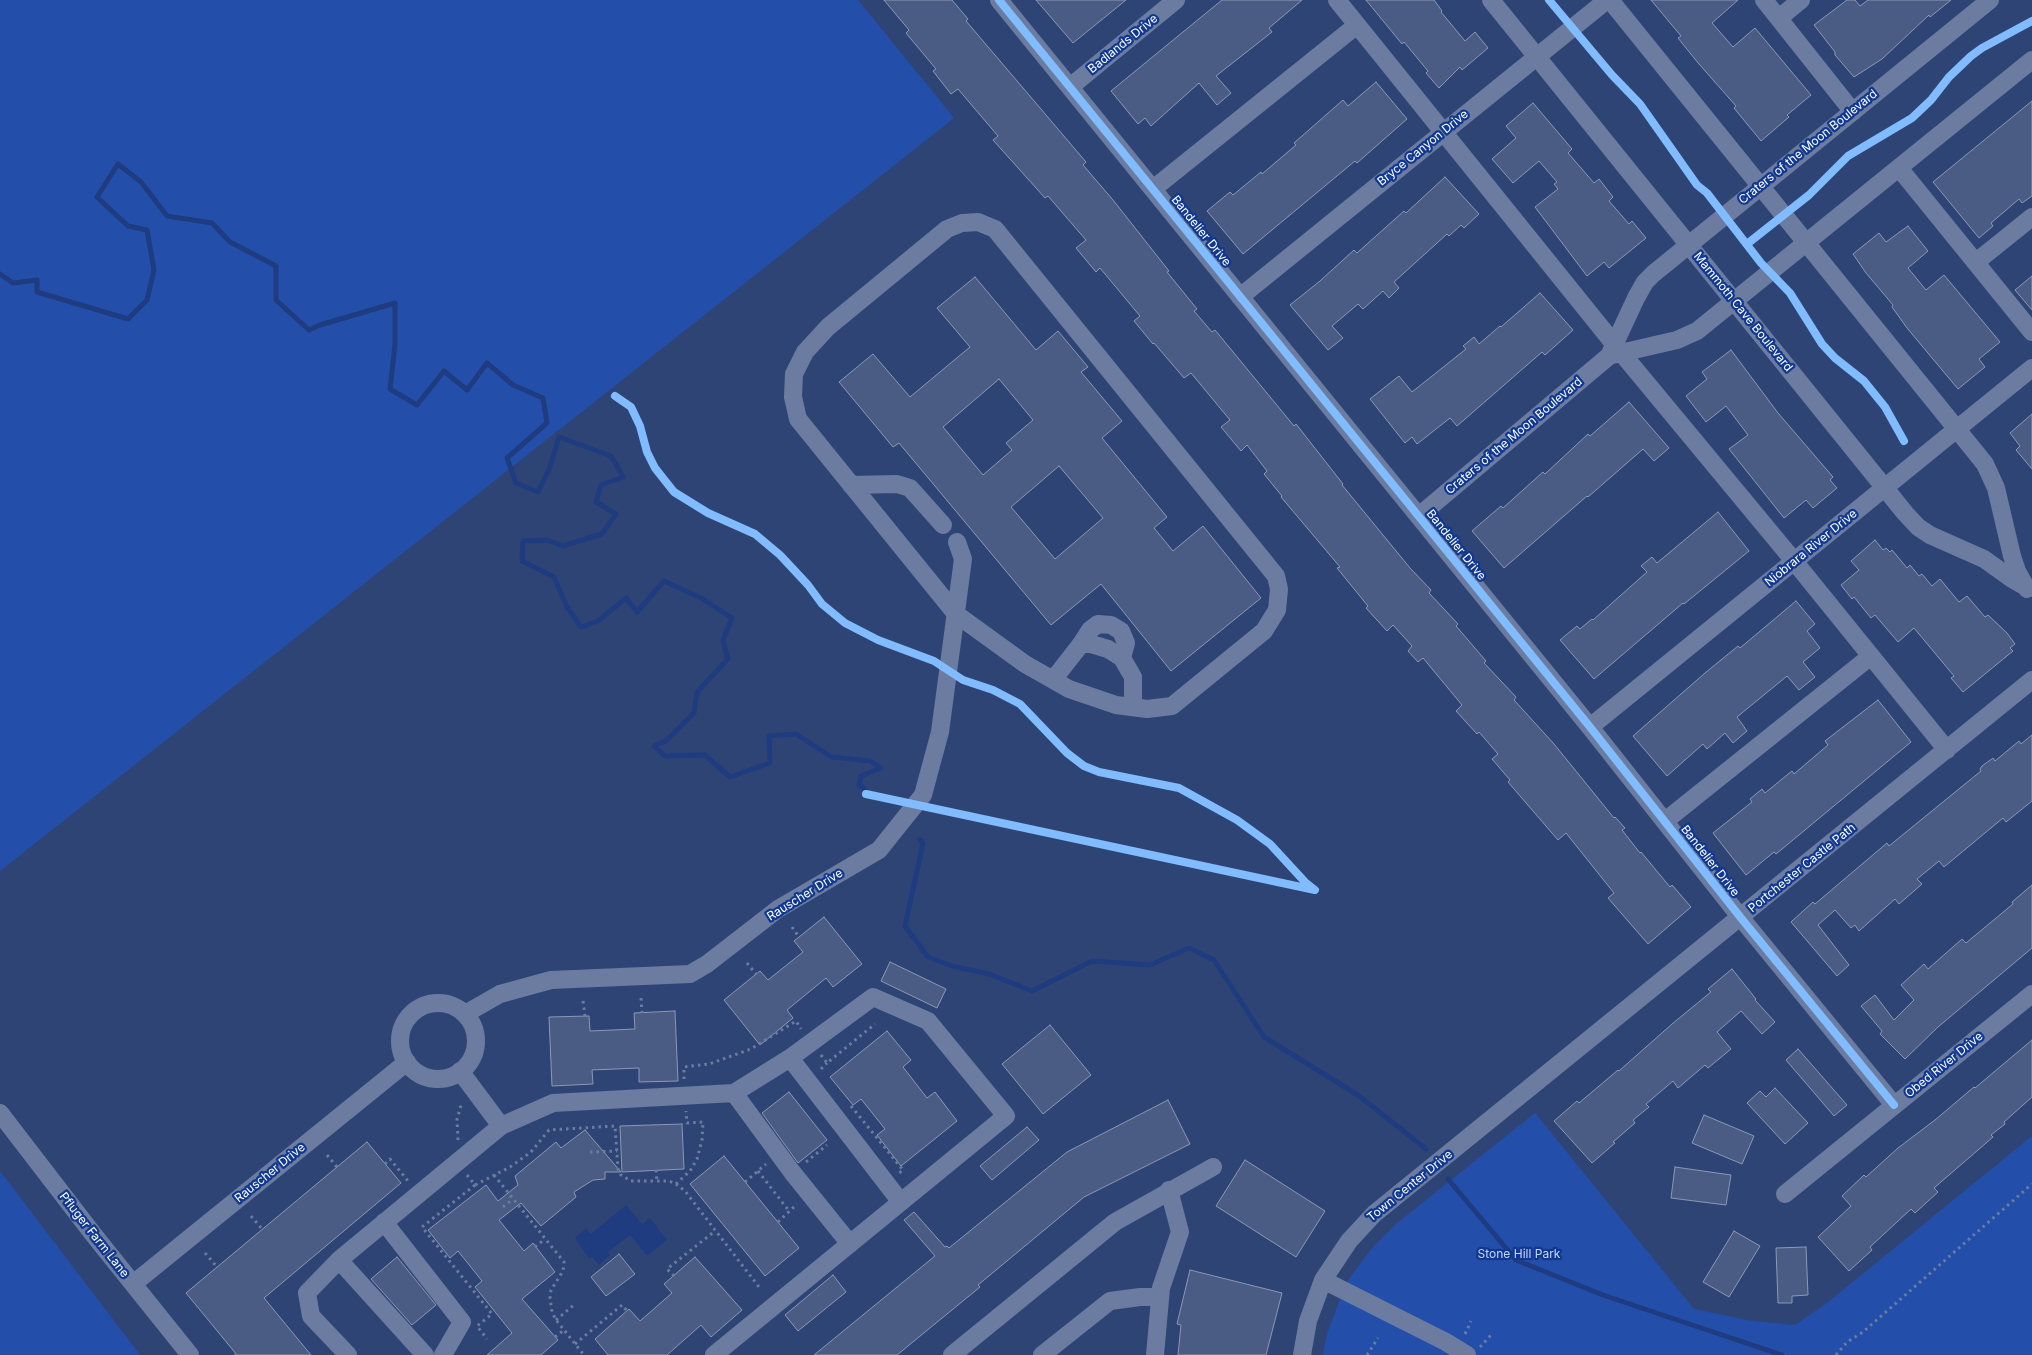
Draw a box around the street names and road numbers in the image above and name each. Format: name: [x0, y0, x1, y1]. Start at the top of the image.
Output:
street label: Badlands Drive: [1085, 11, 1161, 77]
street label: Craters of the Moon Boulevard: [1736, 87, 1880, 207]
street label: Bryce Canyon Drive: [1375, 107, 1471, 189]
street label: Bandelier Drive: [1168, 193, 1234, 269]
street label: Mammoth Cave Boulevard: [1690, 249, 1796, 375]
street label: Craters of the Moon Boulevard: [1443, 375, 1585, 497]
street label: Niobrara River Drive: [1762, 506, 1860, 590]
street label: Bandelier Drive: [1423, 507, 1489, 583]
street label: Portchester Castle Path: [1745, 820, 1859, 916]
street label: Bandelier Drive: [1678, 822, 1742, 900]
street label: Rauscher Drive: [765, 866, 845, 924]
street label: Obed River Drive: [1902, 1029, 1986, 1101]
street label: Rauscher Drive: [232, 1140, 308, 1206]
street label: Town Center Drive: [1365, 1147, 1455, 1225]
street label: Pfluger Farm Lane: [56, 1190, 132, 1280]

